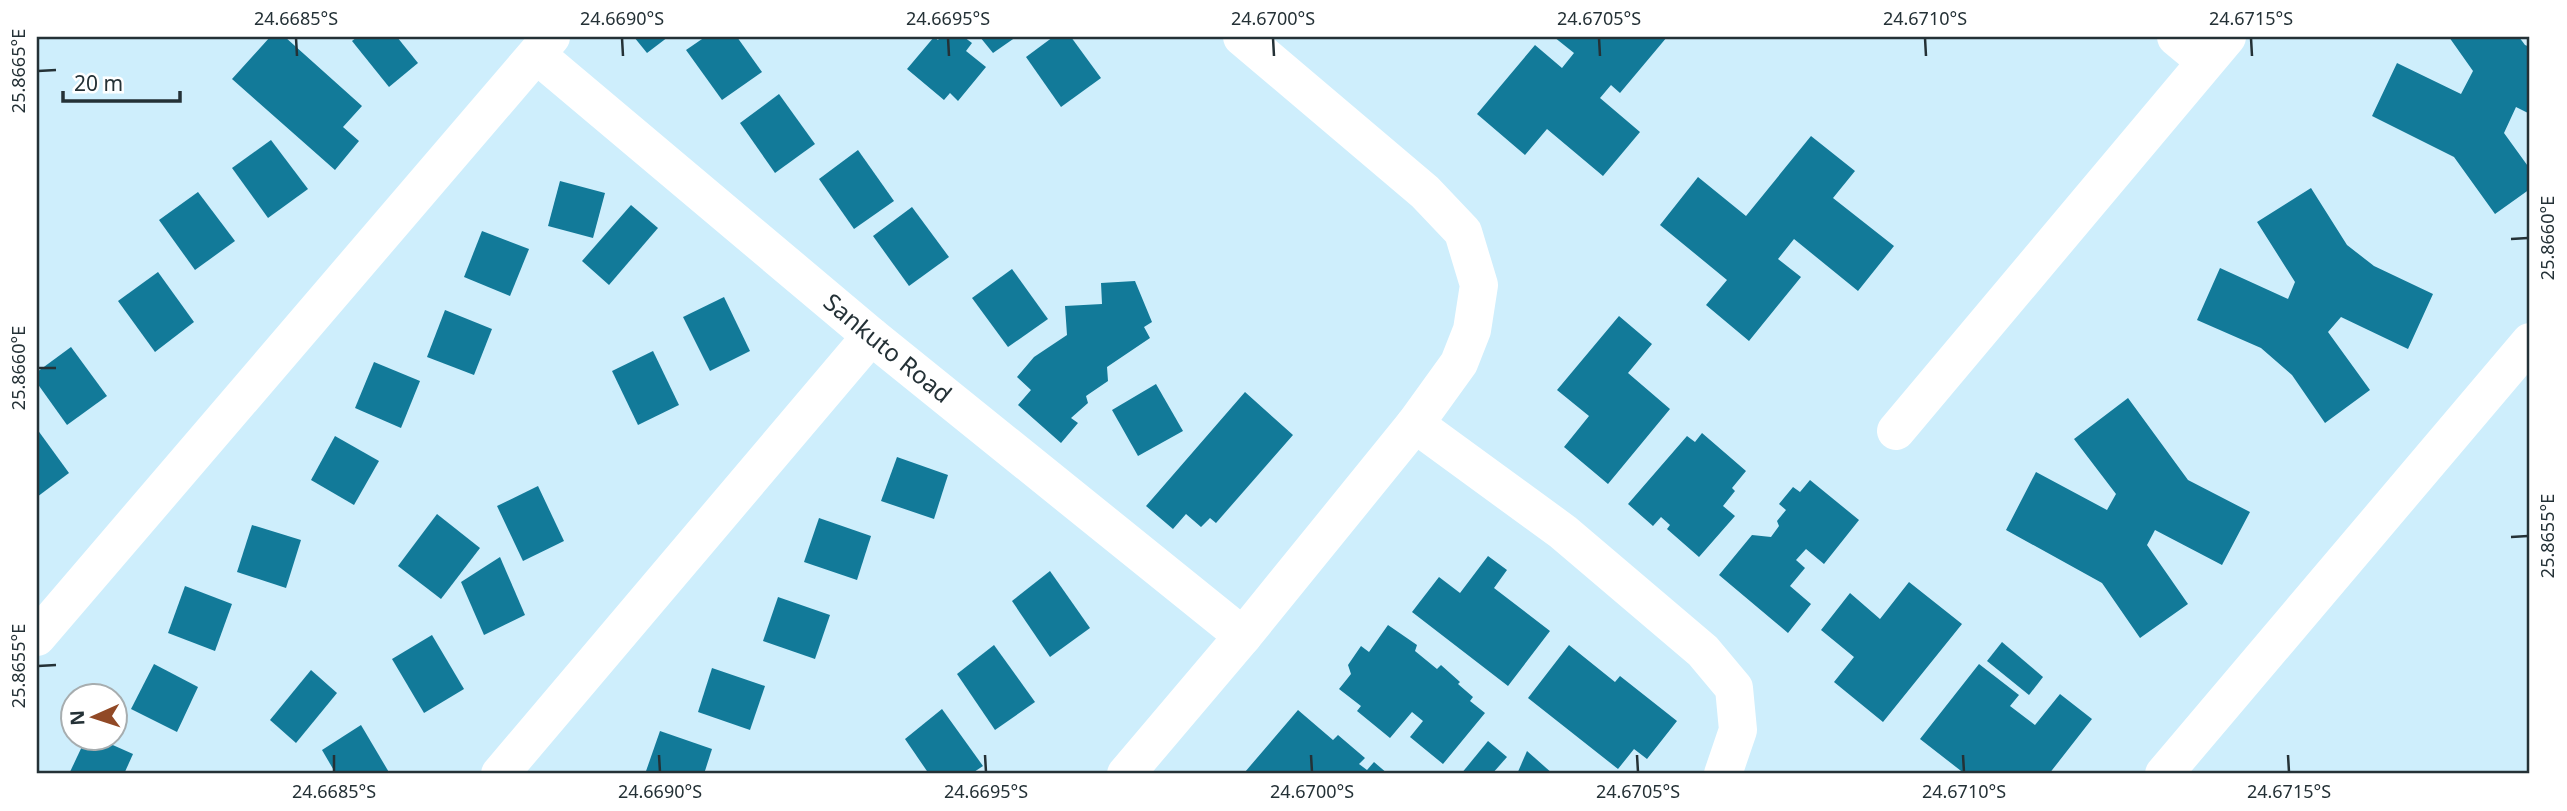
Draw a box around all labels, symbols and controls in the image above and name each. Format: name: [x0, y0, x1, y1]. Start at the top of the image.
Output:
text: 24.6685°S: [254, 6, 338, 30]
text: 24.6690°S: [580, 6, 664, 30]
text: 24.6695°S: [906, 6, 990, 30]
text: 24.6700°S: [1231, 6, 1315, 30]
text: 24.6705°S: [1557, 6, 1641, 30]
text: 24.6710°S: [1883, 6, 1967, 30]
text: 24.6715°S: [2209, 6, 2293, 30]
text: 25.8665°E: [6, 29, 30, 113]
scale bar: [63, 60, 180, 104]
text: 20 m: [74, 69, 123, 97]
text: 25.8660°E: [2535, 196, 2559, 280]
street label: Sankuto Road: [817, 285, 959, 410]
text: 25.8660°E: [6, 326, 30, 410]
text: 25.8655°E: [2535, 494, 2559, 578]
text: 25.8655°E: [6, 624, 30, 708]
north arrow: [60, 682, 130, 752]
text: N: [64, 709, 90, 726]
text: 24.6685°S: [292, 779, 376, 803]
text: 24.6690°S: [618, 779, 702, 803]
text: 24.6695°S: [944, 779, 1028, 803]
text: 24.6700°S: [1270, 779, 1354, 803]
text: 24.6705°S: [1596, 779, 1680, 803]
text: 24.6710°S: [1922, 779, 2006, 803]
text: 24.6715°S: [2247, 779, 2331, 803]

